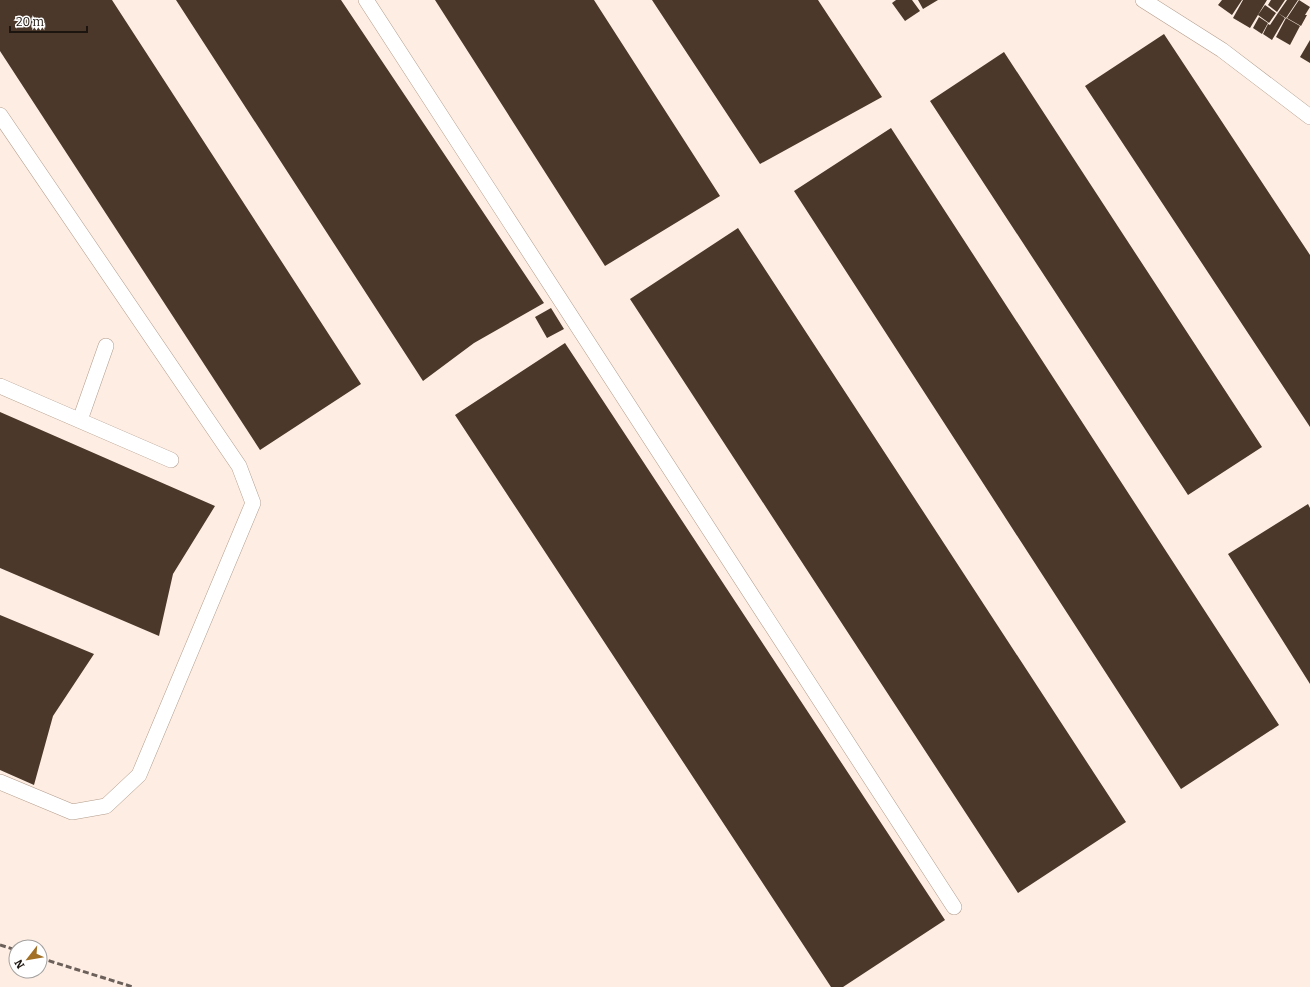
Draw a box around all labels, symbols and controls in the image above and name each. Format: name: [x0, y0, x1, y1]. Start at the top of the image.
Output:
scale bar: [10, 8, 87, 34]
text: 20 m: [16, 15, 45, 29]
north arrow: [8, 939, 48, 979]
text: N: [12, 956, 28, 971]

